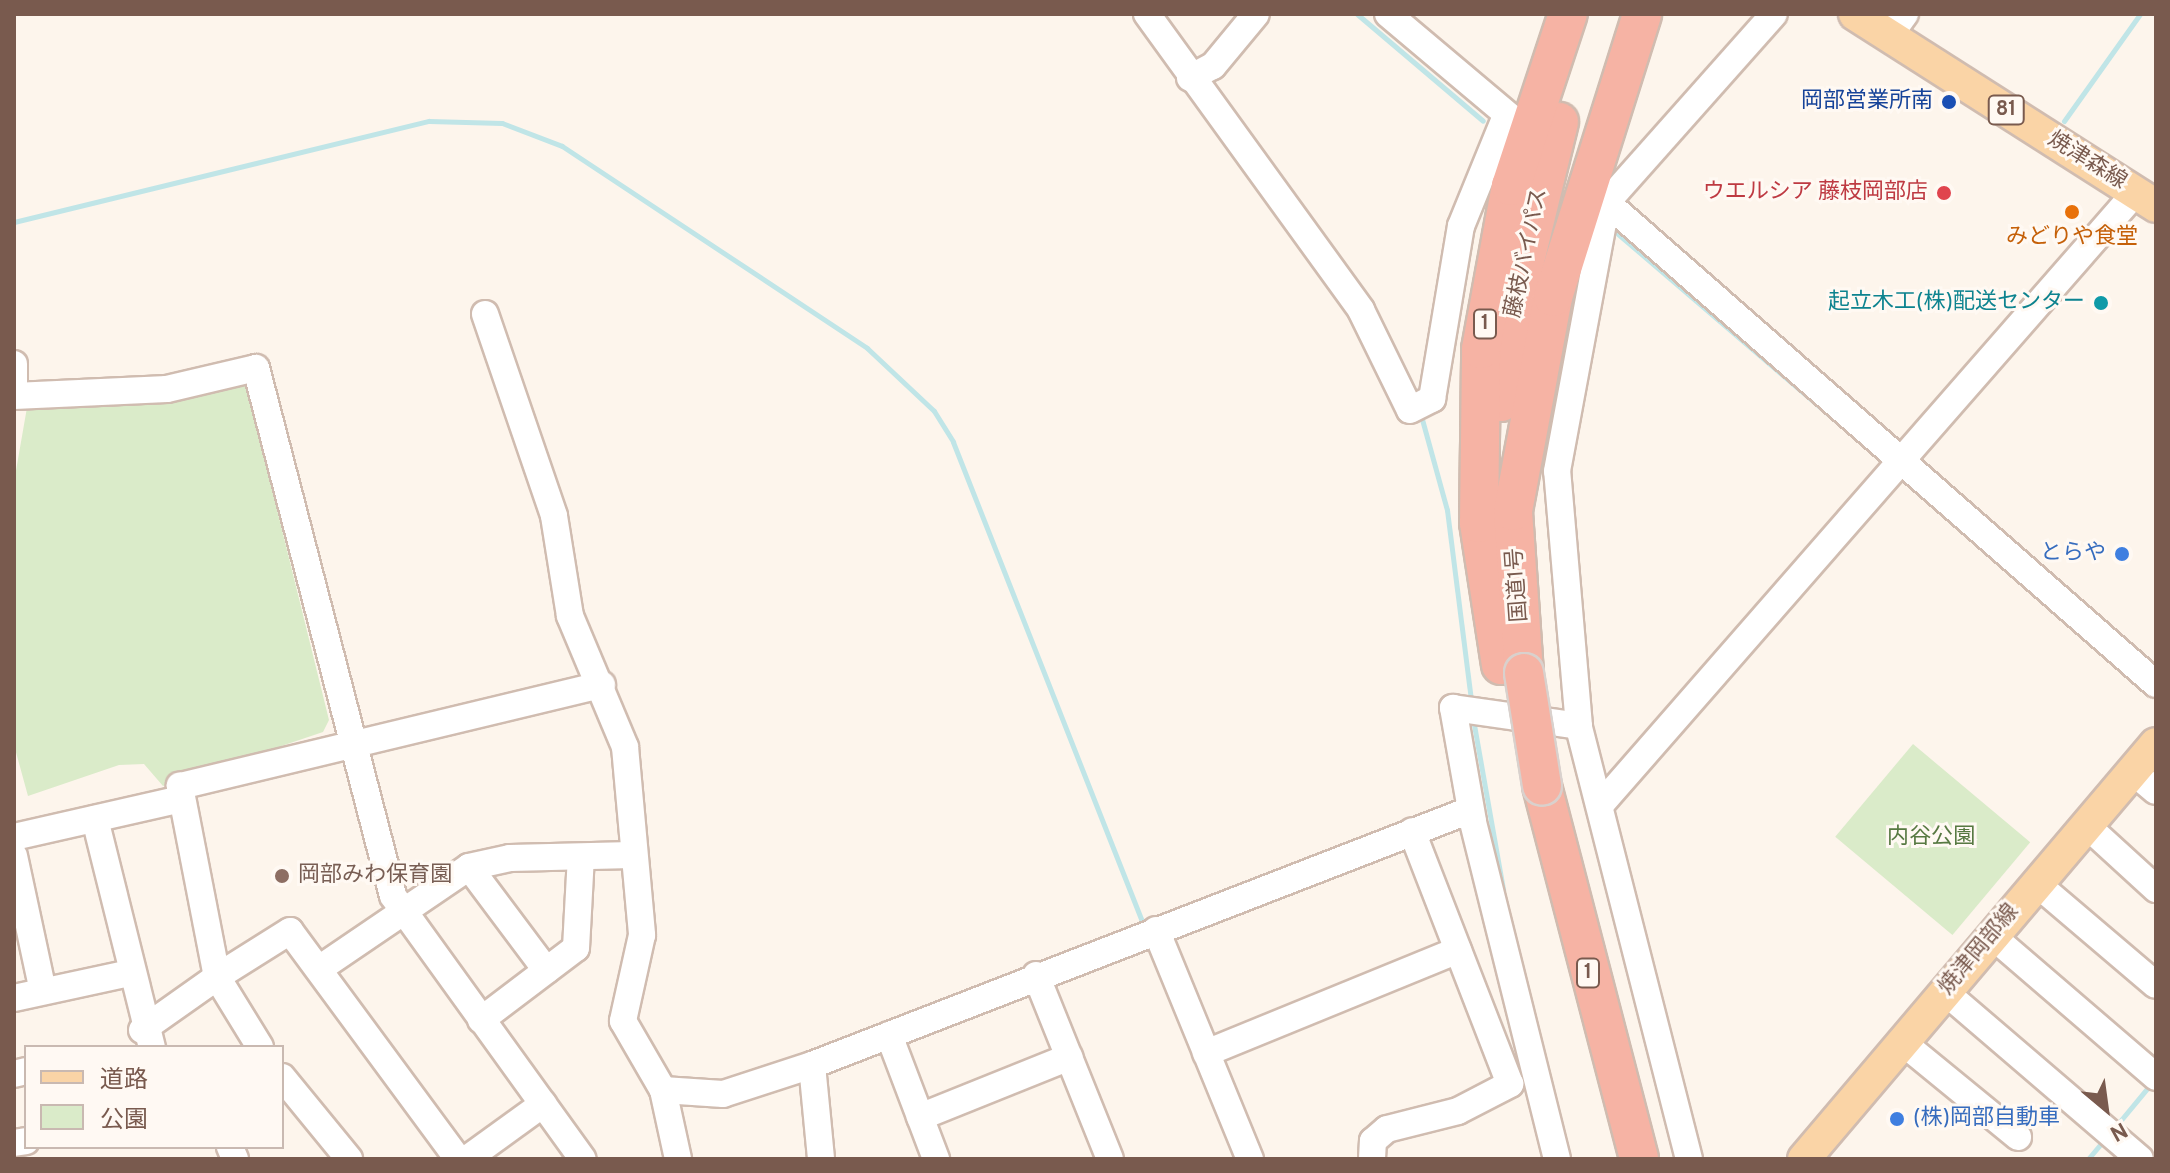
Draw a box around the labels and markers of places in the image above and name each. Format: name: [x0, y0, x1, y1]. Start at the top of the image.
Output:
place label: 岡部営業所南: [1801, 89, 1933, 115]
marker: 岡部営業所南: [1940, 93, 1958, 111]
place label: ウエルシア 藤枝岡部店: [1703, 180, 1928, 206]
marker: ウエルシア 藤枝岡部店: [1935, 184, 1953, 202]
marker: みどりや食堂: [2063, 203, 2081, 221]
place label: みどりや食堂: [2006, 225, 2138, 251]
place label: 起立木工(株)配送センター: [1828, 290, 2085, 316]
marker: 起立木工(株)配送センター: [2092, 294, 2110, 312]
place label: とらや: [2040, 541, 2106, 567]
marker: とらや: [2113, 545, 2131, 563]
place label: 岡部みわ保育園: [298, 863, 452, 889]
marker: 岡部みわ保育園: [273, 867, 291, 885]
place label: (株)岡部自動車: [1913, 1106, 2060, 1132]
marker: (株)岡部自動車: [1888, 1110, 1906, 1128]

